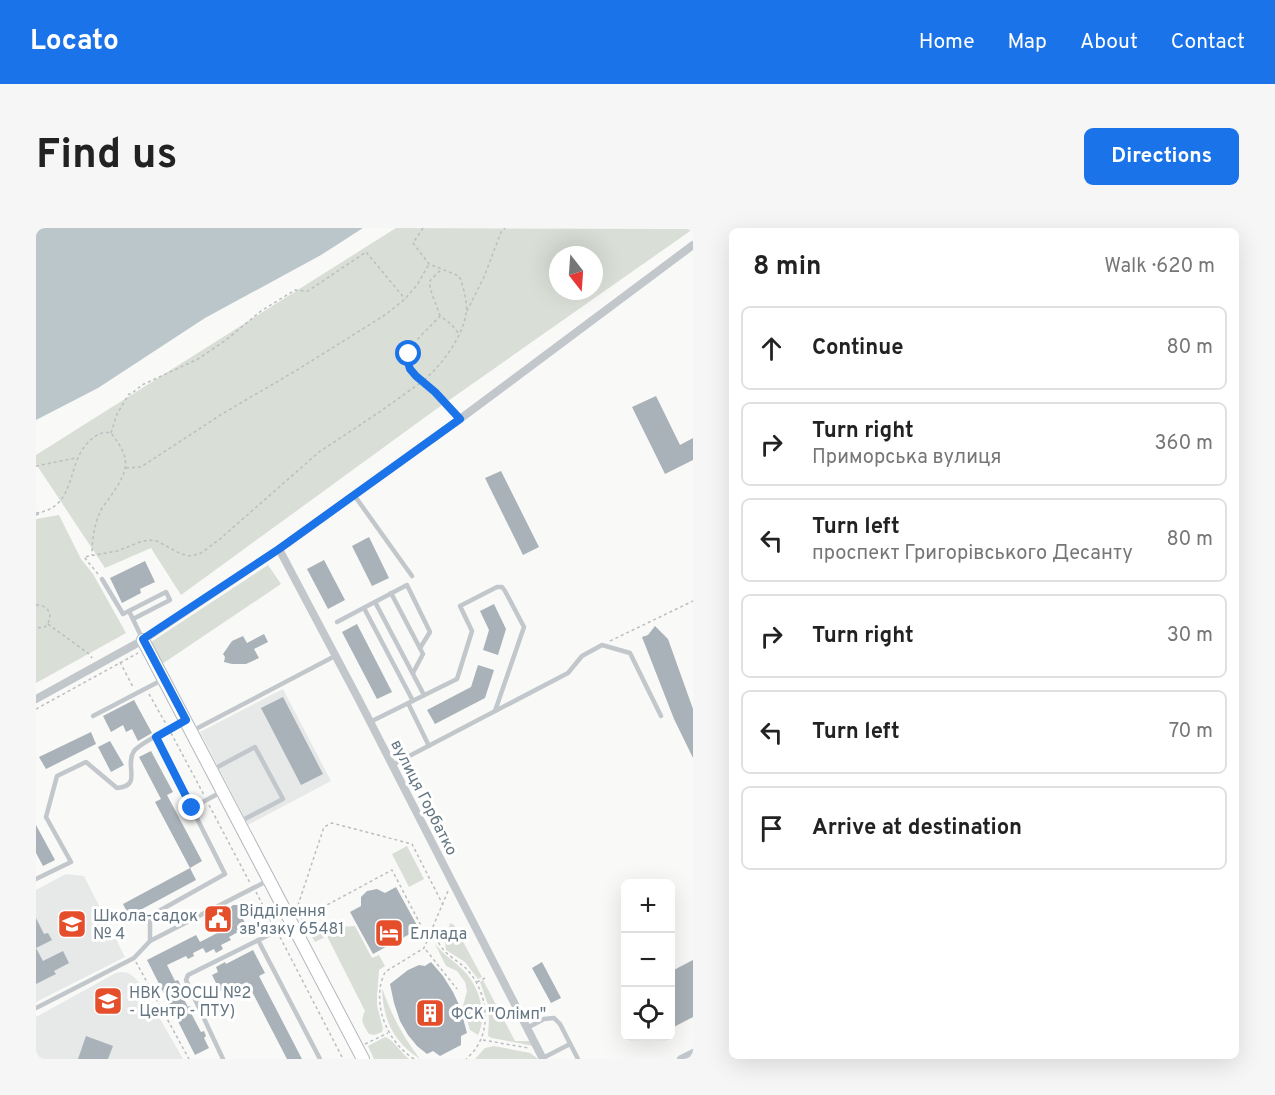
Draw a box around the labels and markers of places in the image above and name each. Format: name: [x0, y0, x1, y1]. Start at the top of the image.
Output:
place label: Відділення зв'язку 65481: [239, 902, 344, 940]
public building icon: Відділення зв'язку 65481: [202, 903, 234, 935]
place label: Школа-садок № 4: [93, 907, 198, 945]
school or university icon: Школа-садок № 4: [56, 908, 88, 940]
hotel icon: Еллада: [373, 917, 405, 949]
place label: Еллада: [410, 925, 467, 945]
place label: НВК (ЗОСШ №2 - Центр - ПТУ): [129, 984, 251, 1022]
school or university icon: НВК (ЗОСШ №2 - Центр - ПТУ): [92, 985, 124, 1017]
building icon: ФСК "Олімп": [414, 997, 446, 1029]
place label: ФСК "Олімп": [451, 1005, 546, 1025]

